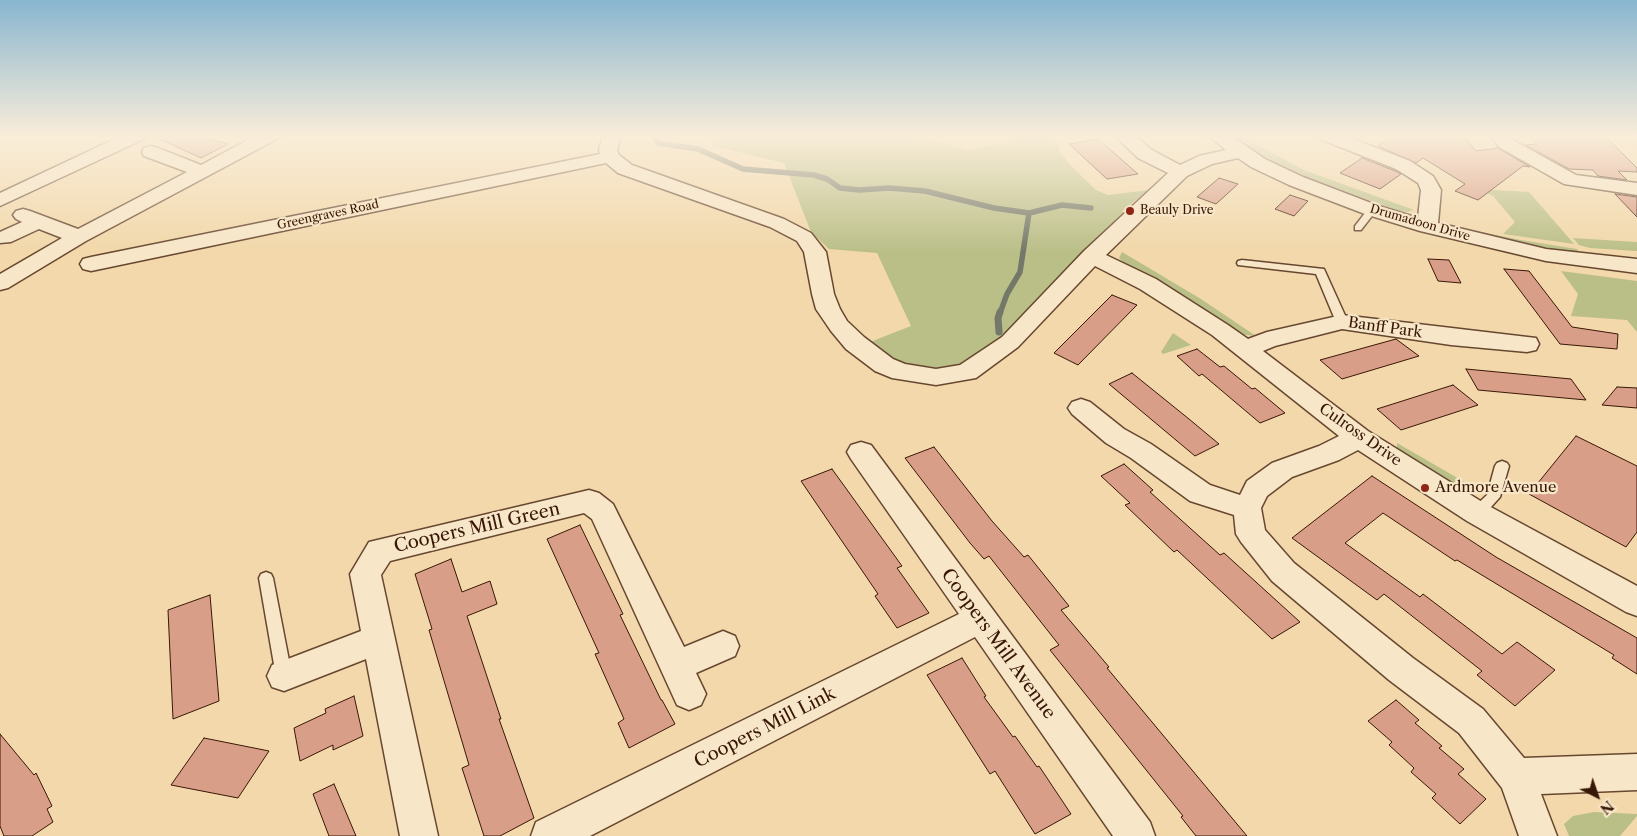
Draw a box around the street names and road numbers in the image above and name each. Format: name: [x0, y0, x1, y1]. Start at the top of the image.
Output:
street label: Greengraves Road: [276, 197, 380, 233]
street label: Drumadoon Drive: [1368, 202, 1472, 244]
street label: Banff Park: [1347, 314, 1423, 342]
street label: Culross Drive: [1315, 400, 1405, 470]
street label: Coopers Mill Green: [392, 498, 562, 558]
street label: Coopers Mill Avenue: [936, 565, 1060, 723]
street label: Coopers Mill Link: [691, 683, 839, 773]

